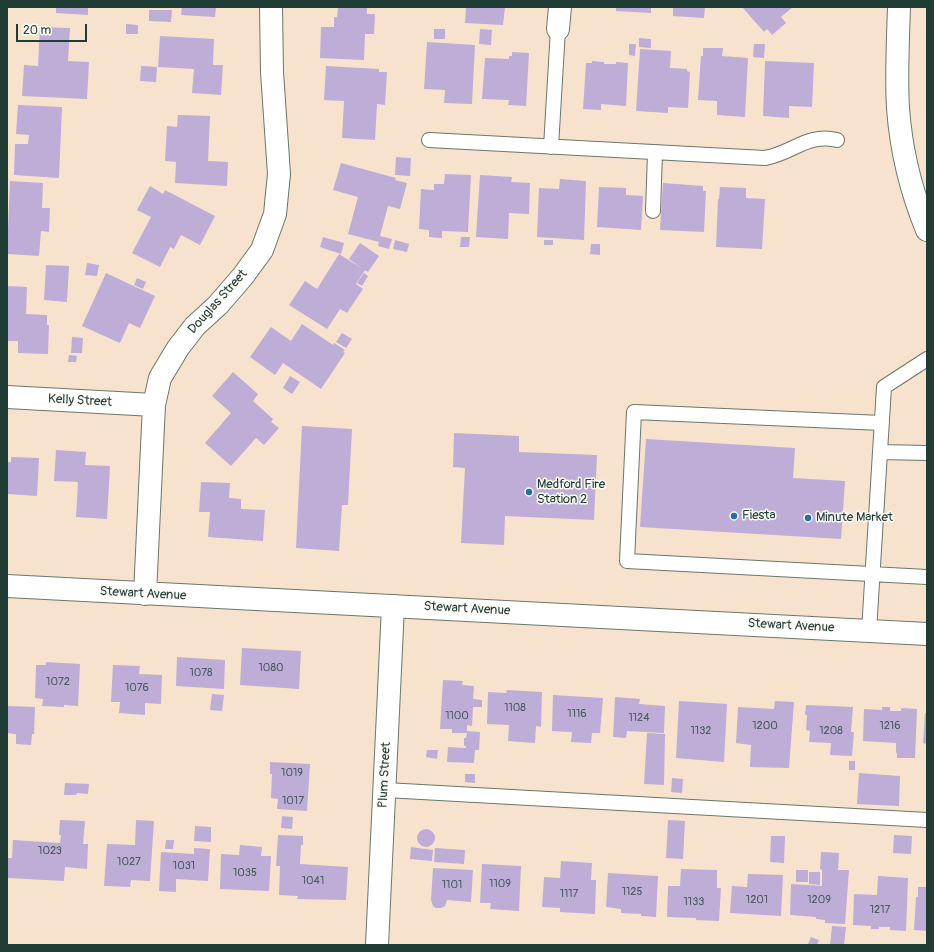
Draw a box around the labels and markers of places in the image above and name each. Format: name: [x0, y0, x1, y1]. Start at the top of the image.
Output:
place label: Medford Fire Station 2: [537, 477, 605, 508]
marker: Medford Fire Station 2: [524, 487, 534, 497]
place label: Fiesta: [742, 508, 776, 524]
place label: Minute Market: [816, 510, 893, 526]
marker: Fiesta: [729, 511, 739, 521]
marker: Minute Market: [803, 513, 813, 523]

